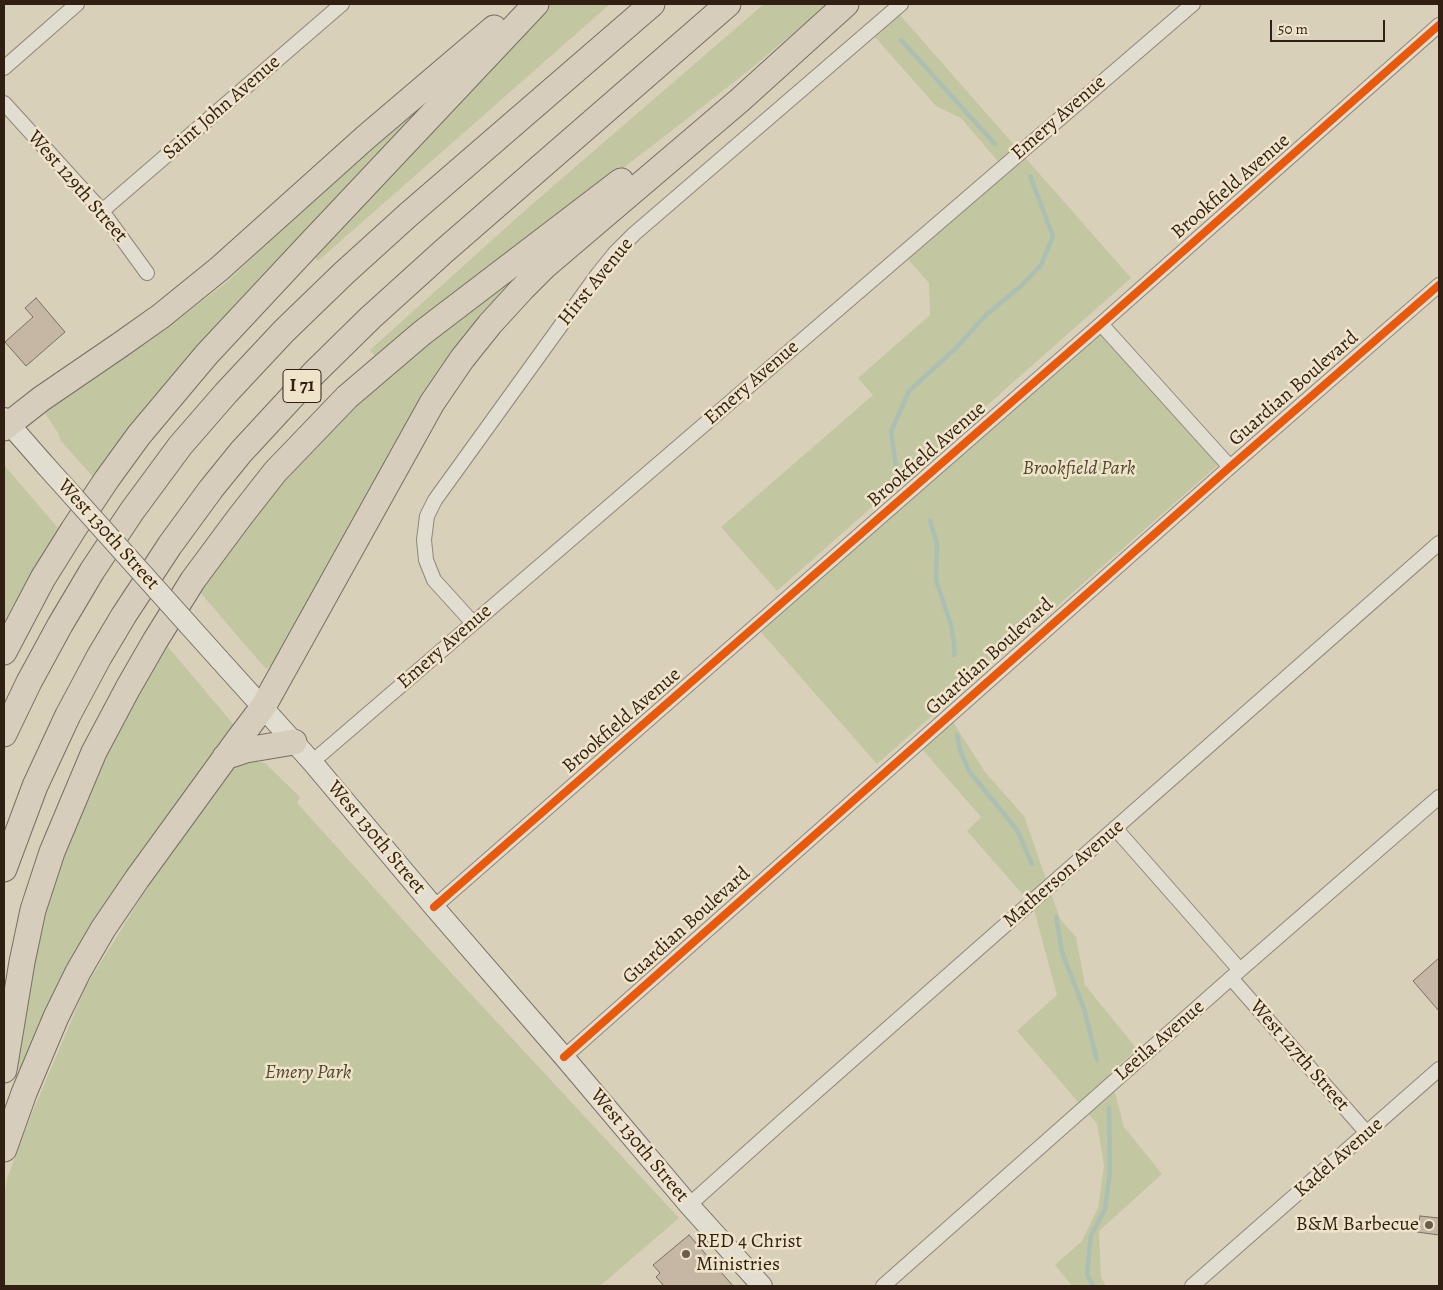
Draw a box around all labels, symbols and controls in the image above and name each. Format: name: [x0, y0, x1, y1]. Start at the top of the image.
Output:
scale bar: [1273, 10, 1388, 42]
text: 50 m: [1278, 19, 1308, 39]
street label: Saint John Avenue: [158, 51, 286, 165]
street label: Emery Avenue: [1007, 70, 1111, 166]
street label: West 129th Street: [22, 126, 132, 248]
street label: Brookfield Avenue: [1167, 129, 1295, 245]
street label: Hirst Avenue: [553, 233, 639, 331]
street label: Guardian Boulevard: [1224, 326, 1364, 452]
street label: Emery Avenue: [700, 335, 804, 431]
road number: I 71: [283, 370, 321, 402]
street label: Brookfield Avenue: [863, 397, 991, 513]
park label: Brookfield Park: [1022, 457, 1136, 481]
street label: West 130th Street: [52, 475, 164, 595]
street label: Guardian Boulevard: [921, 593, 1059, 721]
street label: Emery Avenue: [393, 599, 497, 695]
street label: Brookfield Avenue: [558, 663, 686, 779]
street label: West 130th Street: [322, 776, 430, 900]
street label: Matherson Avenue: [999, 815, 1129, 933]
street label: Guardian Boulevard: [618, 862, 756, 990]
street label: Leeila Avenue: [1110, 995, 1210, 1087]
street label: West 127th Street: [1244, 995, 1354, 1117]
park label: Emery Park: [265, 1061, 351, 1085]
street label: West 130th Street: [585, 1084, 693, 1208]
street label: Kadel Avenue: [1290, 1113, 1388, 1203]
place label: B&M Barbecue: [1296, 1213, 1419, 1237]
marker: B&M Barbecue: [1423, 1219, 1435, 1231]
place label: RED 4 Christ Ministries: [696, 1230, 802, 1277]
marker: RED 4 Christ Ministries: [680, 1248, 692, 1260]

